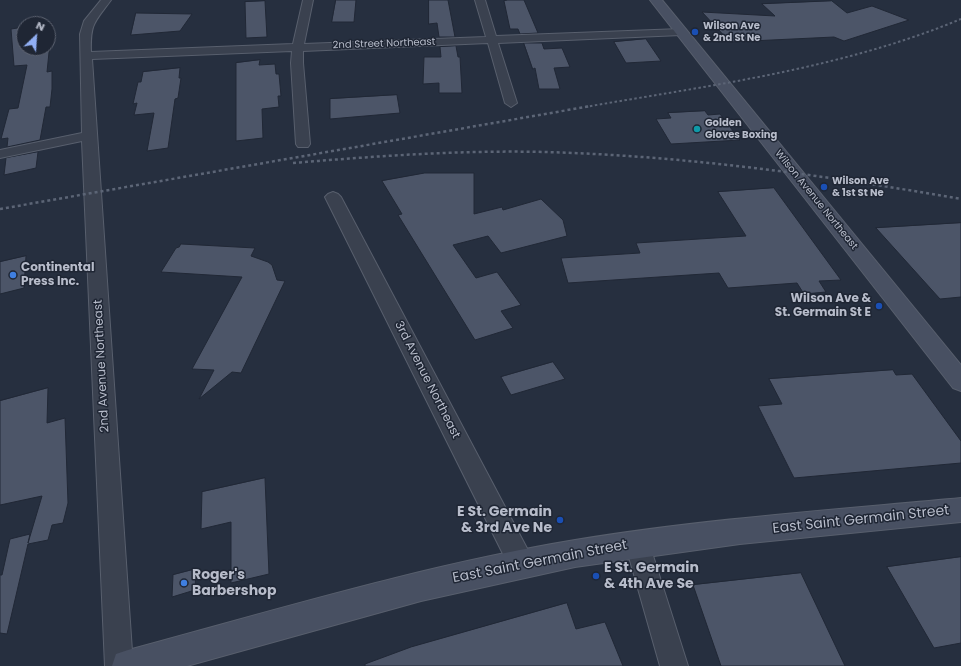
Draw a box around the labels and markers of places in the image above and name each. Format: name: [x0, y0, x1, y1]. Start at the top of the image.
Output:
place label: Wilson Ave & 2nd St Ne: [703, 20, 760, 44]
marker: Wilson Ave & 2nd St Ne: [690, 27, 700, 37]
place label: Golden Gloves Boxing: [705, 117, 777, 140]
marker: Golden Gloves Boxing: [692, 124, 702, 134]
place label: Wilson Ave & 1st St Ne: [832, 175, 889, 198]
marker: Wilson Ave & 1st St Ne: [819, 182, 829, 192]
place label: Continental Press Inc.: [21, 261, 94, 289]
marker: Continental Press Inc.: [8, 270, 18, 280]
place label: Wilson Ave & St. Germain St E: [775, 292, 871, 320]
marker: Wilson Ave & St. Germain St E: [874, 301, 884, 311]
place label: E St. Germain & 3rd Ave Ne: [457, 504, 552, 536]
marker: E St. Germain & 3rd Ave Ne: [555, 515, 565, 525]
place label: E St. Germain & 4th Ave Se: [604, 560, 699, 592]
place label: Roger's Barbershop: [192, 567, 277, 600]
marker: E St. Germain & 4th Ave Se: [591, 571, 601, 581]
marker: Roger's Barbershop: [179, 578, 189, 588]

